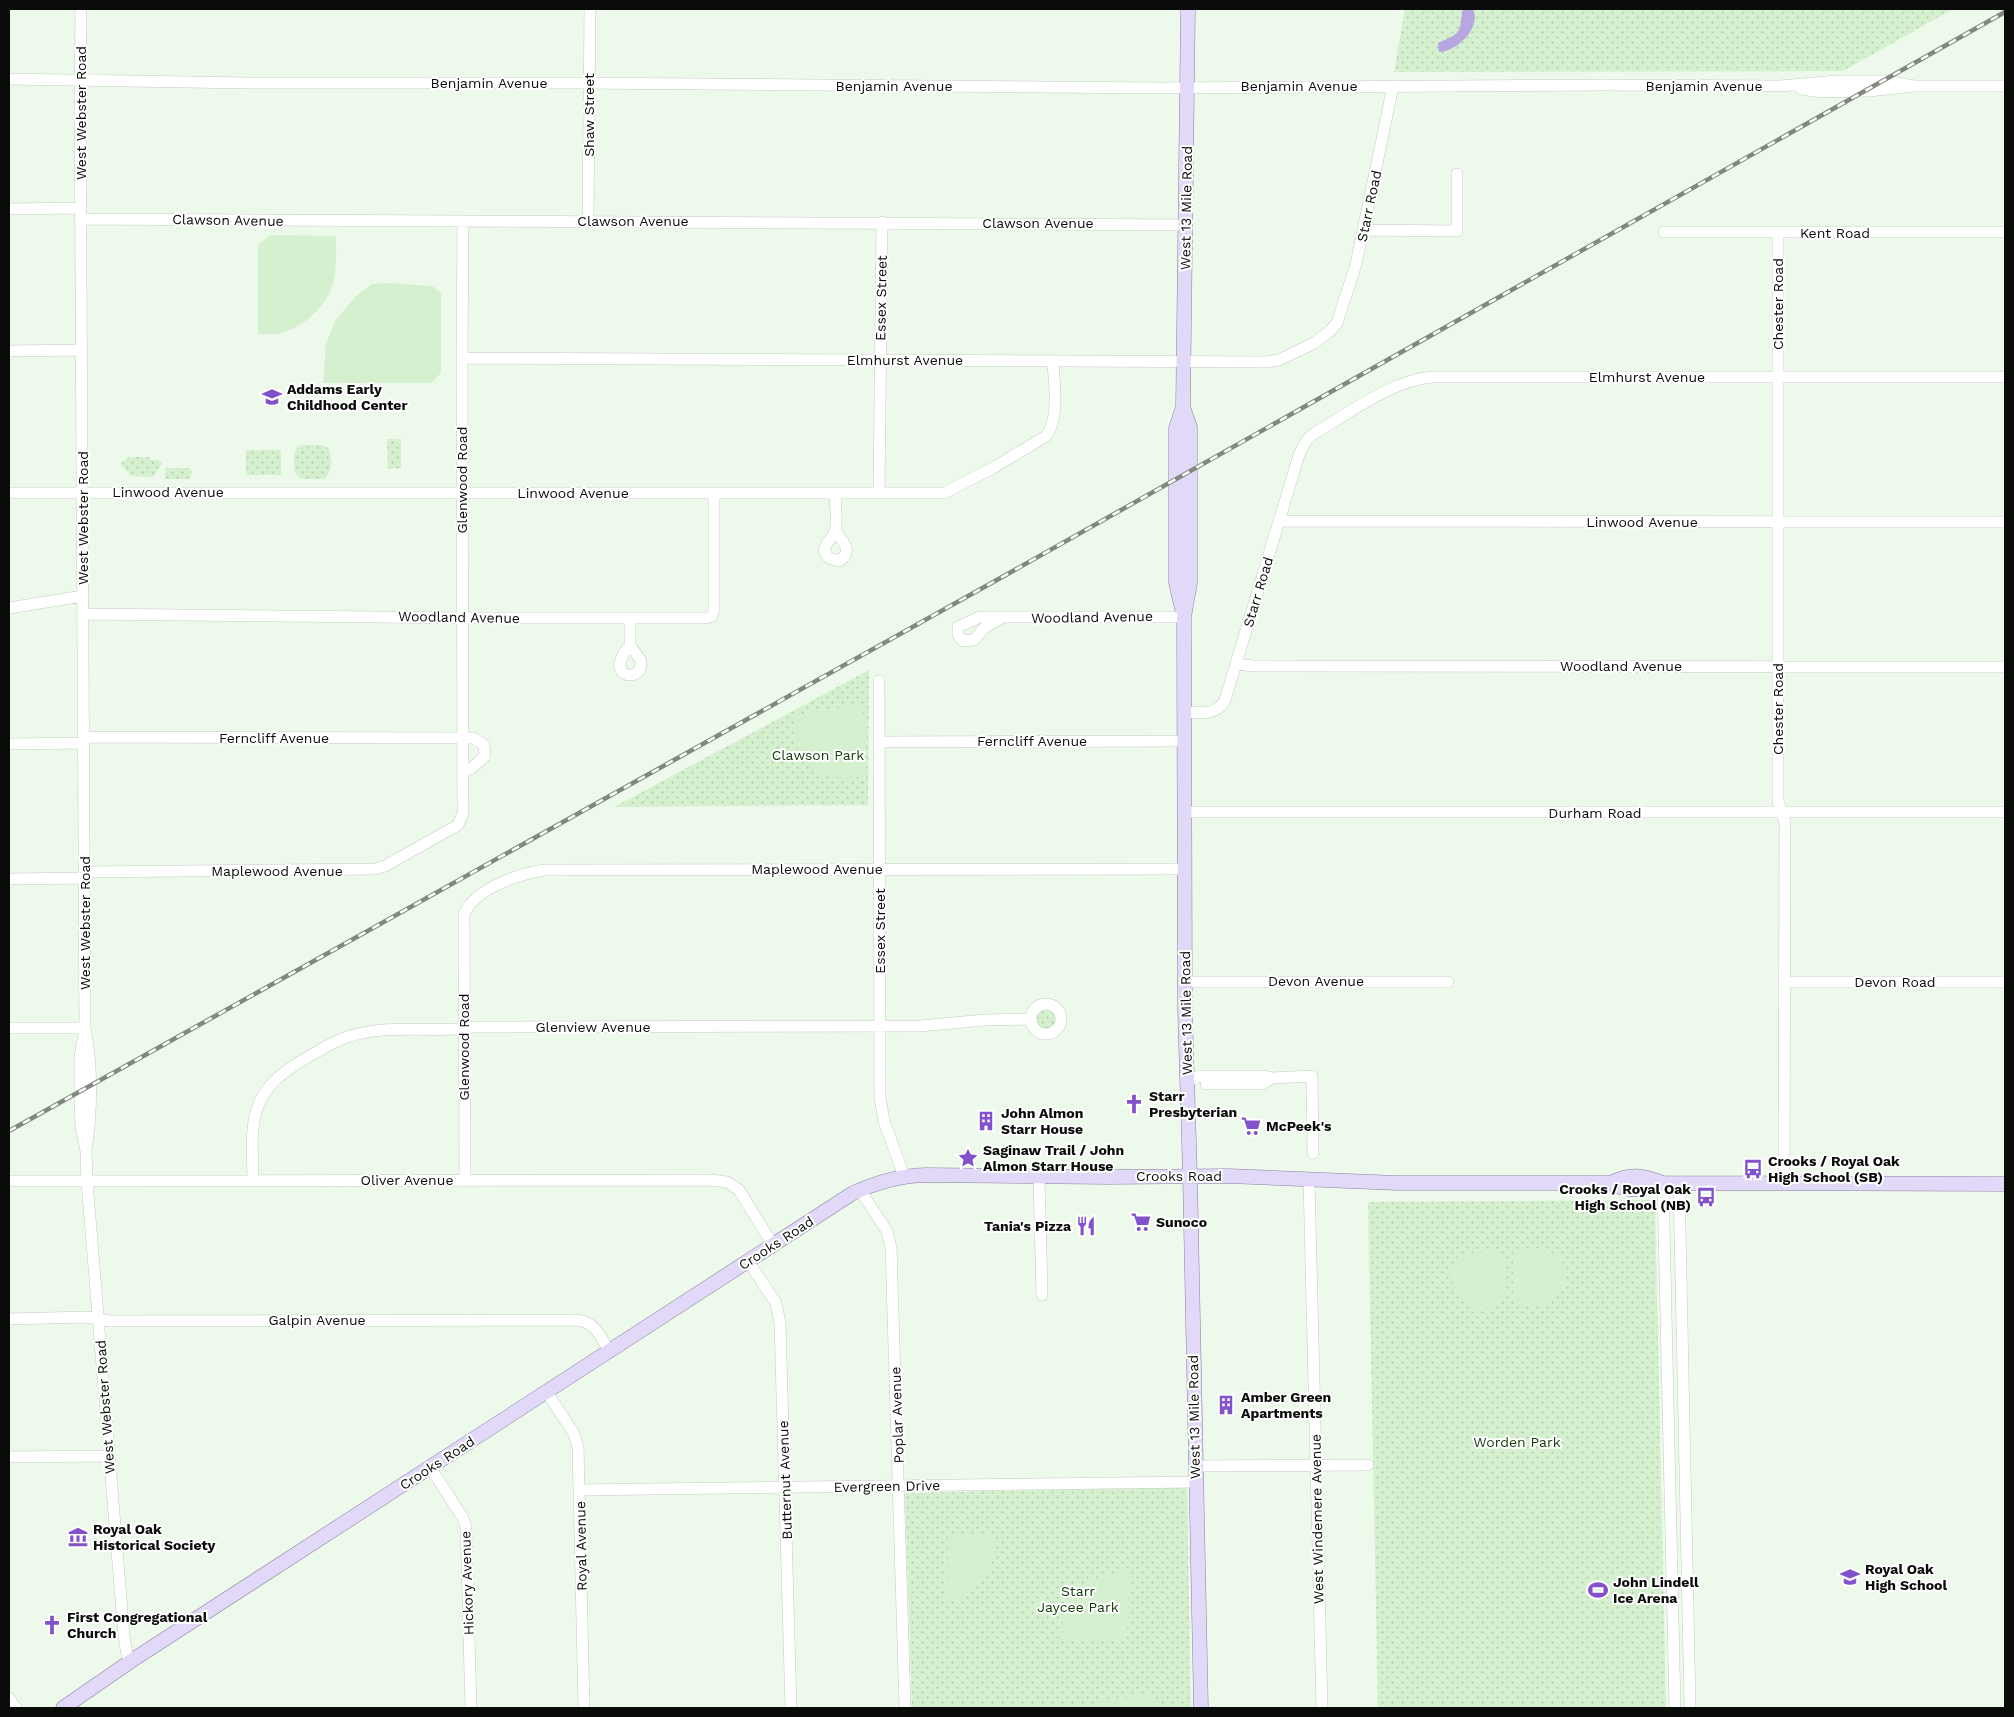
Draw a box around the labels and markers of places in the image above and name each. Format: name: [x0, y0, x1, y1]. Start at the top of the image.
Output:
place label: Addams Early Childhood Center: [287, 381, 407, 413]
school or university icon: Addams Early Childhood Center: [261, 386, 283, 408]
place label: Starr Presbyterian: [1149, 1088, 1237, 1120]
church icon: Starr Presbyterian: [1123, 1093, 1145, 1115]
place label: John Almon Starr House: [1001, 1105, 1083, 1137]
building icon: John Almon Starr House: [975, 1110, 997, 1132]
supermarket icon: McPeek's: [1240, 1115, 1262, 1137]
place label: McPeek's: [1266, 1118, 1332, 1134]
place label: Saginaw Trail / John Almon Starr House: [983, 1142, 1124, 1174]
place icon: Saginaw Trail / John Almon Starr House: [957, 1147, 979, 1169]
place label: Crooks / Royal Oak High School (SB): [1768, 1153, 1900, 1185]
bus stop icon: Crooks / Royal Oak High School (SB): [1742, 1158, 1764, 1180]
place label: Crooks / Royal Oak High School (NB): [1559, 1181, 1691, 1213]
bus stop icon: Crooks / Royal Oak High School (NB): [1695, 1186, 1717, 1208]
supermarket icon: Sunoco: [1130, 1211, 1152, 1233]
place label: Sunoco: [1156, 1214, 1207, 1230]
restaurant icon: Tania's Pizza: [1075, 1215, 1097, 1237]
place label: Tania's Pizza: [984, 1218, 1072, 1234]
place label: Amber Green Apartments: [1241, 1389, 1331, 1421]
building icon: Amber Green Apartments: [1215, 1394, 1237, 1416]
place label: Royal Oak Historical Society: [93, 1521, 216, 1553]
museum icon: Royal Oak Historical Society: [67, 1526, 89, 1548]
place label: Royal Oak High School: [1865, 1561, 1947, 1593]
school or university icon: Royal Oak High School: [1839, 1566, 1861, 1588]
place label: John Lindell Ice Arena: [1613, 1574, 1699, 1606]
sports icon: John Lindell Ice Arena: [1587, 1579, 1609, 1601]
place label: First Congregational Church: [67, 1609, 208, 1641]
church icon: First Congregational Church: [41, 1614, 63, 1636]

